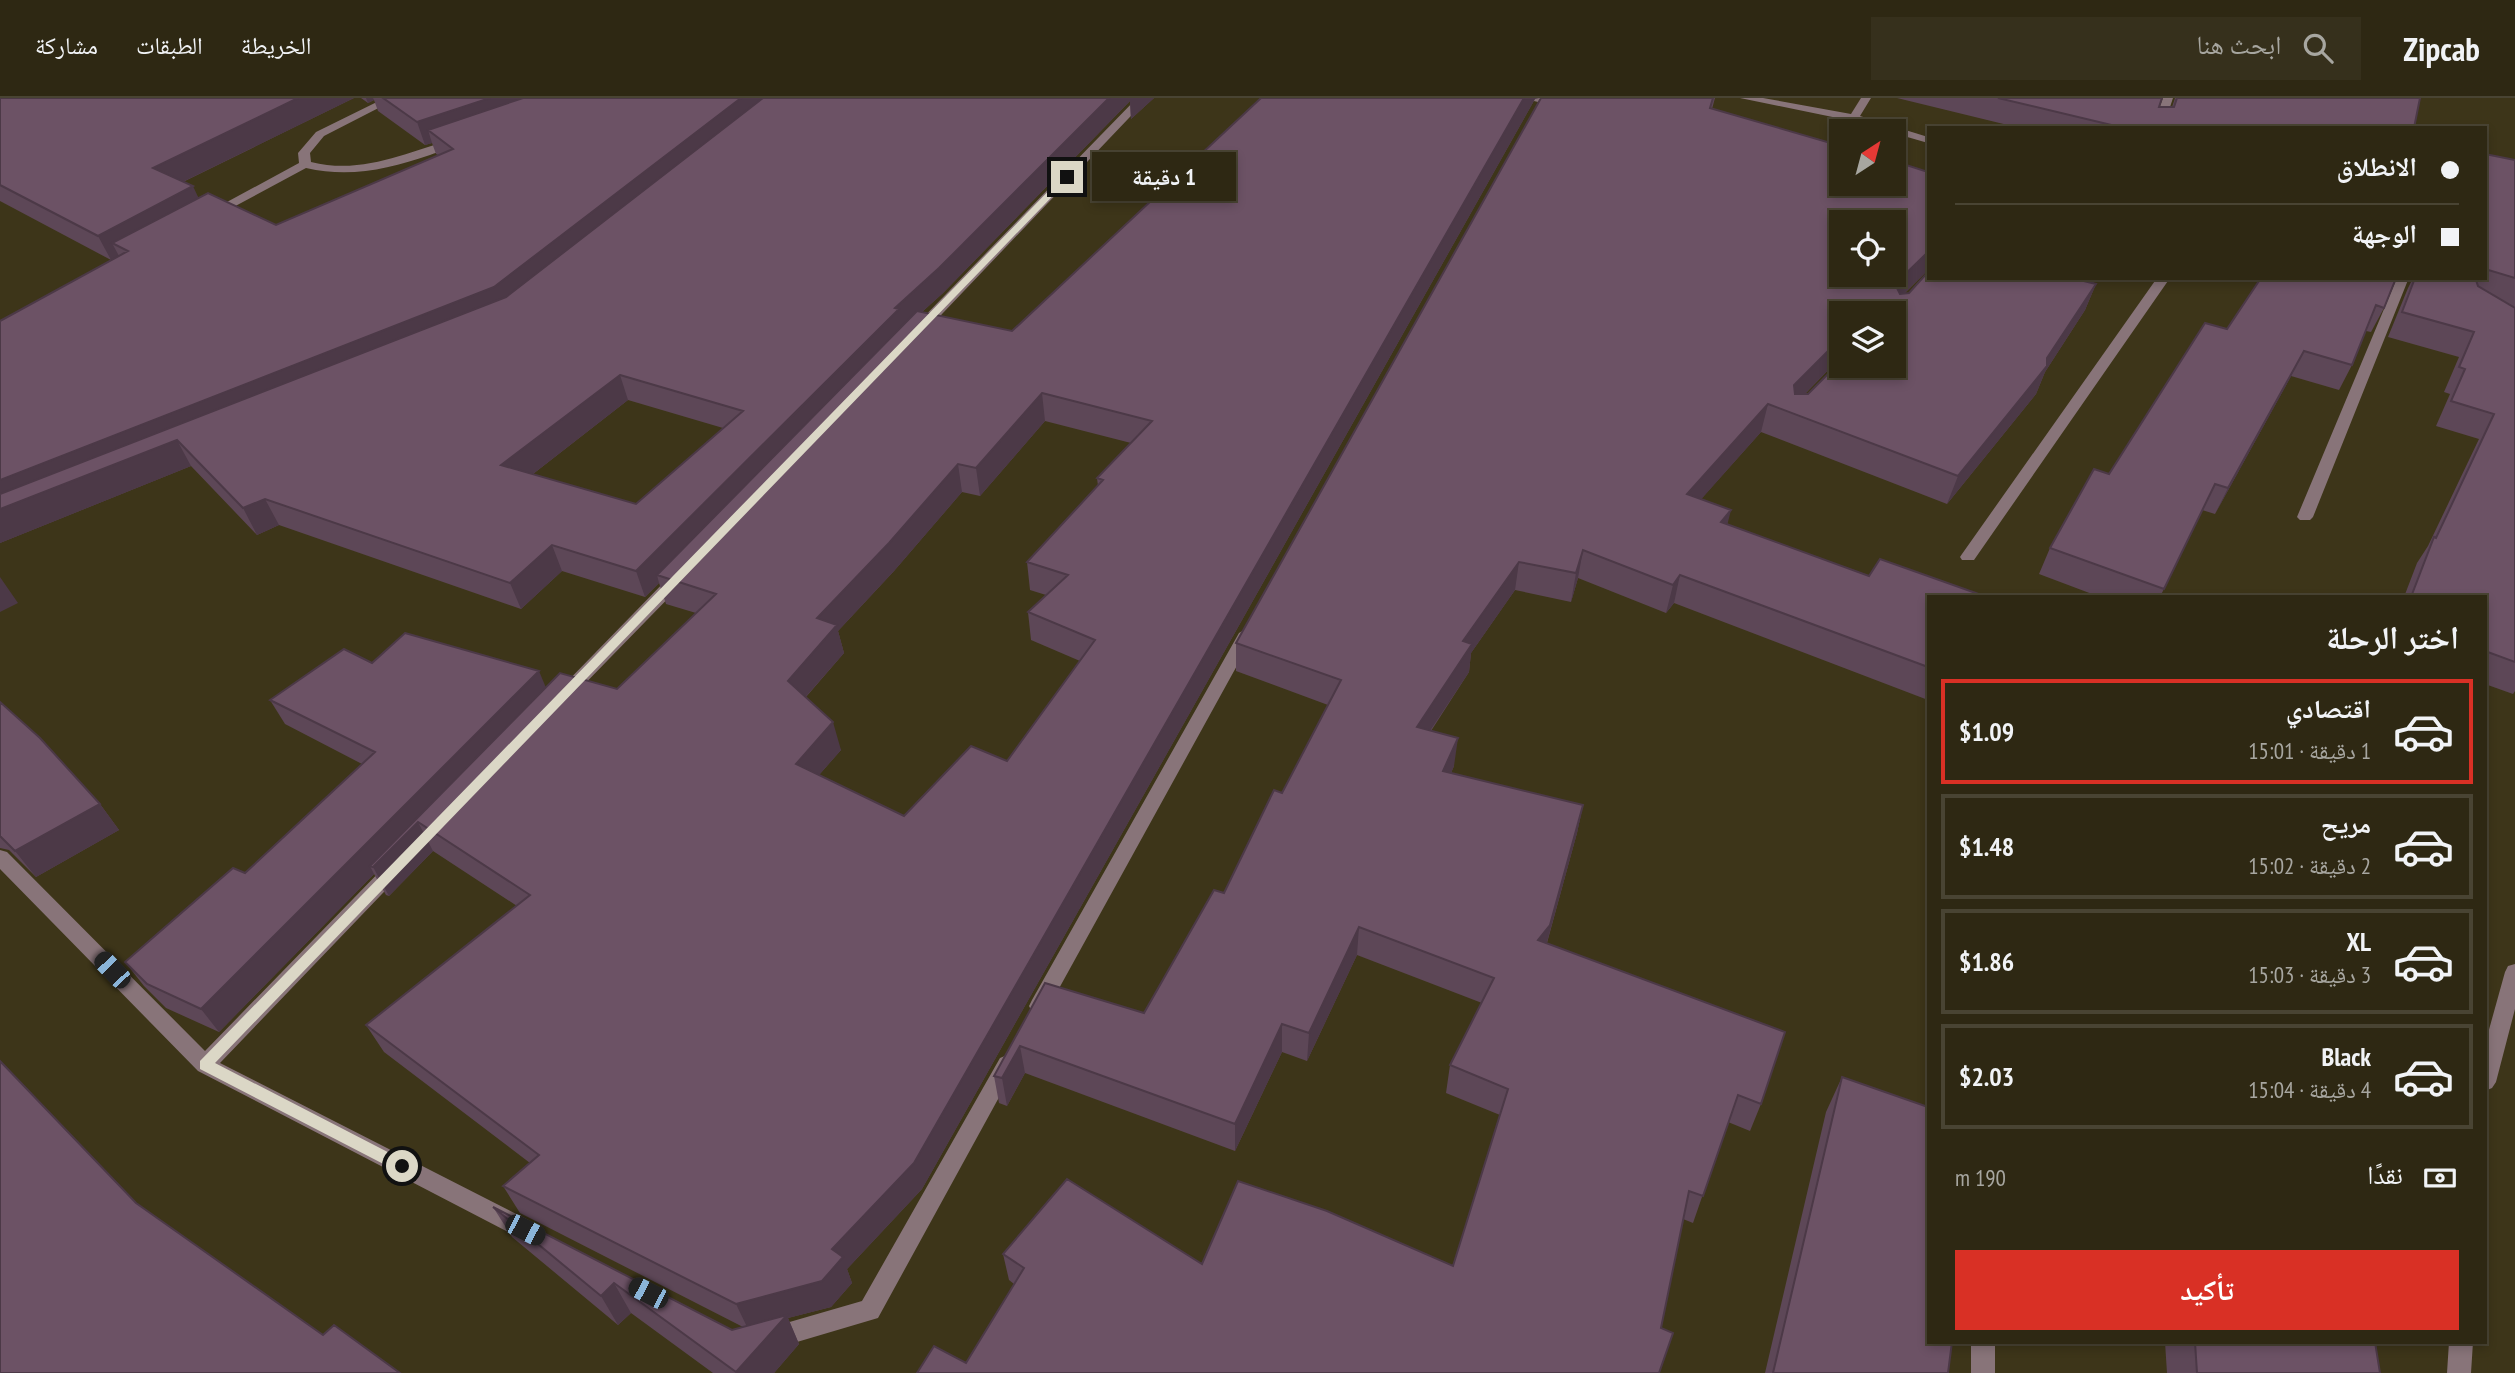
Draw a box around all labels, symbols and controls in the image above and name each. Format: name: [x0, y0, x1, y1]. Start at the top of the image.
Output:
search box: [1871, 17, 2361, 80]
text: Zipcab: [2403, 27, 2480, 70]
text: ابحث هنا: [2197, 28, 2281, 61]
icon: search: [2299, 29, 2337, 67]
text: مشاركة: [35, 30, 98, 61]
text: الطبقات: [136, 30, 203, 61]
text: الخريطة: [241, 30, 311, 61]
north arrow: [1829, 119, 1906, 196]
map controls: [1829, 119, 1906, 378]
text: الانطلاق: [2337, 150, 2417, 183]
callout: 1 دقيقة: [1092, 153, 1235, 202]
route end: [1051, 161, 1083, 193]
text: 1 دقيقة: [1132, 162, 1196, 191]
button: locate: [1829, 210, 1906, 287]
text: الوجهة: [2352, 217, 2417, 250]
button: layers: [1829, 301, 1906, 378]
text: اختر الرحلة: [2326, 616, 2459, 658]
text: اقتصادي: [2286, 692, 2371, 725]
icon: car: [2392, 700, 2455, 763]
text: $1.09: [1959, 715, 2014, 748]
text: 1 دقيقة · 15:01: [2248, 736, 2371, 765]
text: مريح: [2321, 807, 2371, 840]
icon: car: [2392, 815, 2455, 878]
text: $1.48: [1959, 830, 2014, 863]
text: 2 دقيقة · 15:02: [2248, 851, 2371, 880]
text: XL: [2346, 925, 2371, 958]
icon: car: [2392, 930, 2455, 993]
text: $1.86: [1959, 945, 2014, 978]
car: [90, 948, 135, 992]
text: 3 دقيقة · 15:03: [2248, 960, 2371, 989]
text: Black: [2321, 1040, 2371, 1073]
icon: car: [2392, 1045, 2455, 1108]
text: $2.03: [1959, 1060, 2014, 1093]
text: 4 دقيقة · 15:04: [2248, 1075, 2371, 1104]
route start: [386, 1150, 418, 1182]
text: نقدًا: [2367, 1158, 2403, 1191]
icon: cash: [2421, 1159, 2459, 1197]
text: 190 m: [1955, 1163, 2006, 1192]
car: [502, 1211, 549, 1249]
button: تأكيد: [1955, 1250, 2459, 1330]
car: [625, 1274, 672, 1312]

